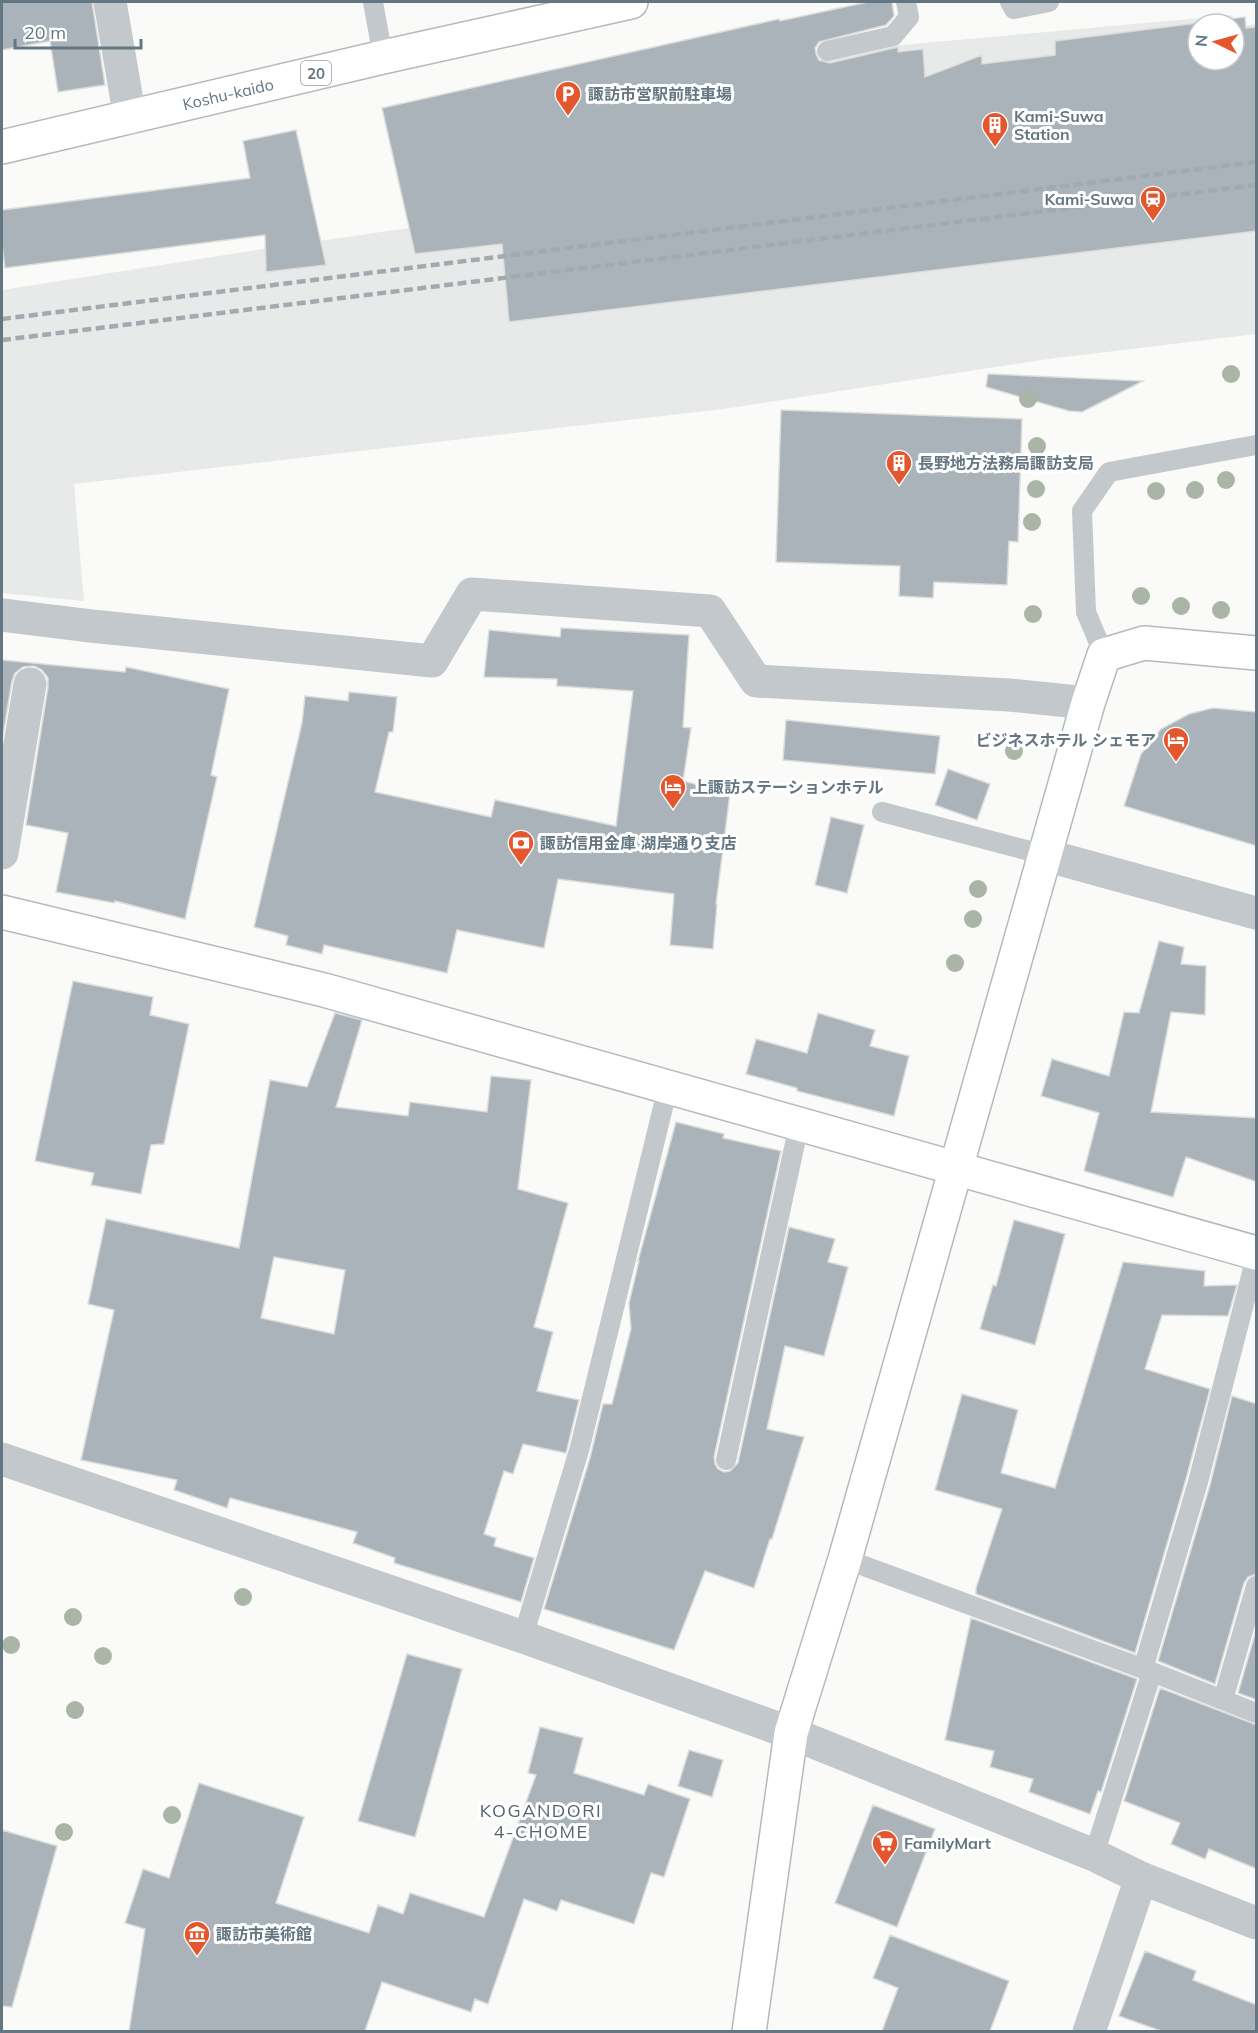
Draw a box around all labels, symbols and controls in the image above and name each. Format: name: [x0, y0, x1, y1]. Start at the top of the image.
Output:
scale bar: [15, 12, 141, 50]
north arrow: [1186, 12, 1246, 72]
text: 20 m: [24, 21, 66, 44]
text: N: [1191, 34, 1212, 48]
road number: 20: [301, 61, 331, 85]
street label: Koshu-kaido: [181, 74, 275, 114]
parking icon: 諏訪市営駅前駐車場: [553, 79, 583, 117]
place label: 諏訪市営駅前駐車場: [588, 84, 732, 104]
place label: Kami-Suwa Station: [1014, 106, 1104, 144]
building icon: Kami-Suwa Station: [980, 110, 1010, 148]
station icon: Kami-Suwa: [1138, 184, 1168, 222]
place label: Kami-Suwa: [1044, 189, 1134, 209]
building icon: 長野地方法務局諏訪支局: [884, 448, 914, 486]
place label: 長野地方法務局諏訪支局: [918, 453, 1094, 473]
hotel icon: ビジネスホテル シェモア: [1161, 725, 1191, 763]
place label: ビジネスホテル シェモア: [976, 730, 1156, 750]
hotel icon: 上諏訪ステーションホテル: [658, 772, 688, 810]
place label: 上諏訪ステーションホテル: [692, 777, 884, 797]
bank icon: 諏訪信用金庫 湖岸通り支店: [506, 828, 536, 866]
place label: 諏訪信用金庫 湖岸通り支店: [540, 833, 736, 853]
district label: KOGANDORI 4-CHOME: [480, 1799, 602, 1843]
supermarket icon: FamilyMart: [870, 1828, 900, 1866]
place label: FamilyMart: [904, 1833, 991, 1853]
museum icon: 諏訪市美術館: [182, 1919, 212, 1957]
place label: 諏訪市美術館: [216, 1924, 312, 1944]

